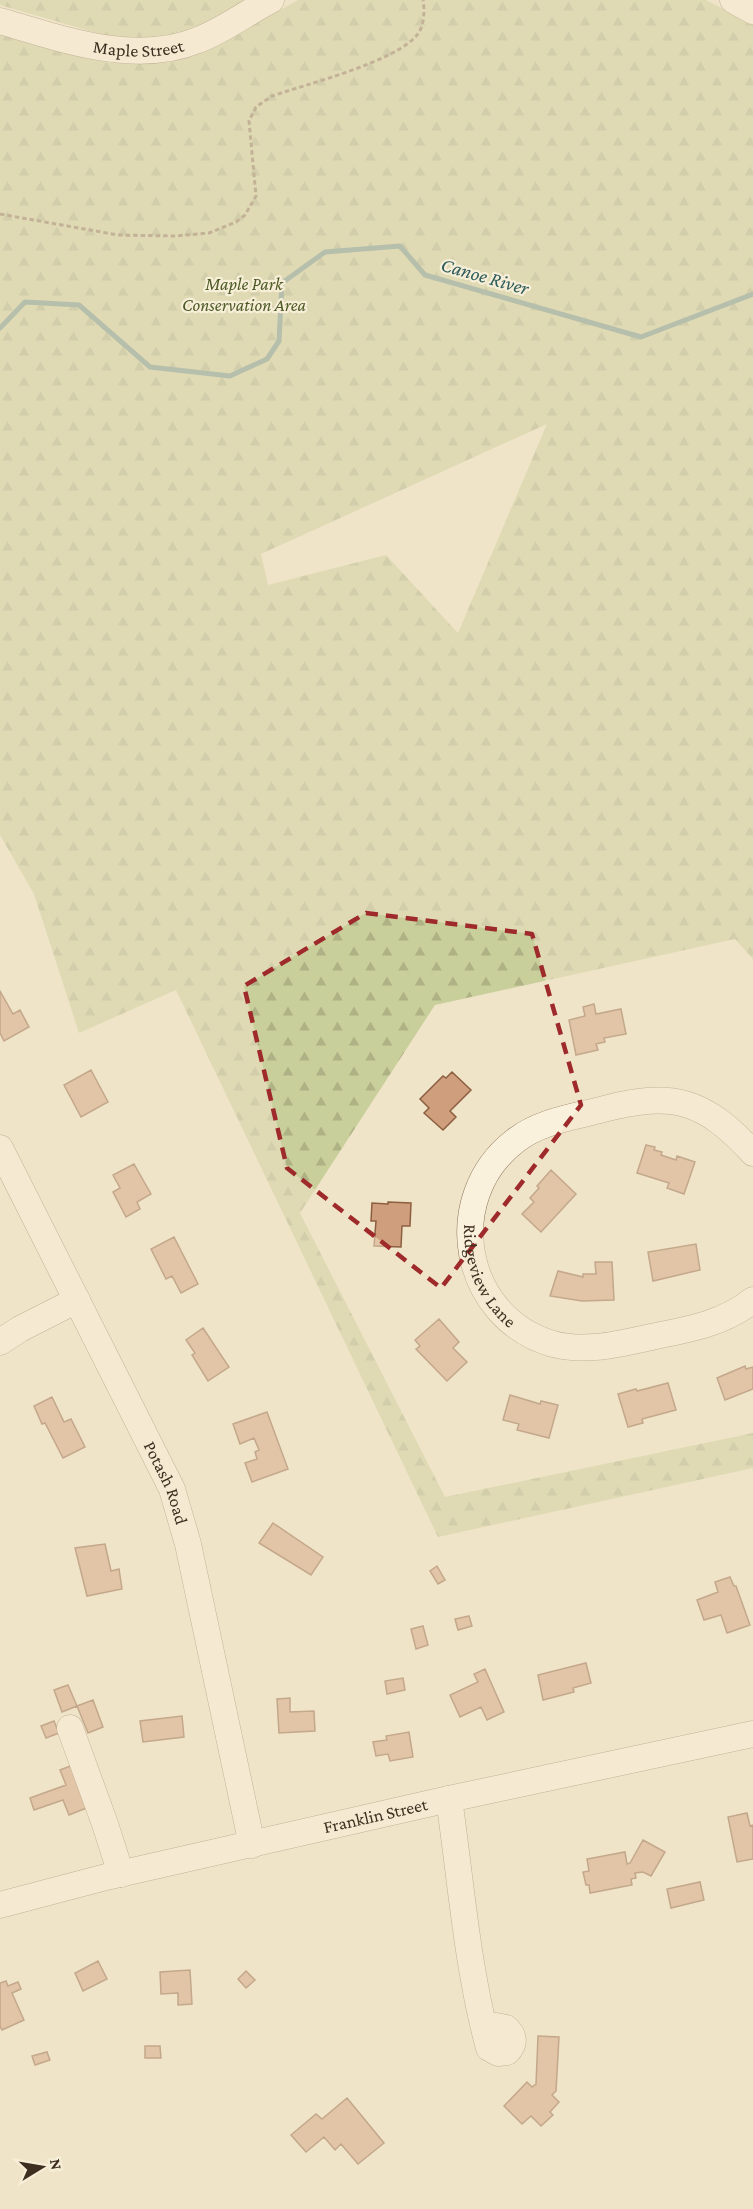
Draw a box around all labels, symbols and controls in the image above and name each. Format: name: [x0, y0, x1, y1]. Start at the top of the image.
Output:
street label: Maple Street: [92, 35, 187, 61]
water label: Canoe River: [439, 253, 532, 299]
park label: Maple Park Conservation Area: [182, 274, 307, 315]
street label: Ridgeview Lane: [460, 1224, 520, 1332]
street label: Potash Road: [140, 1438, 192, 1527]
street label: Franklin Street: [322, 1794, 430, 1837]
north arrow: [12, 2137, 72, 2197]
text: N: [47, 2157, 66, 2171]

